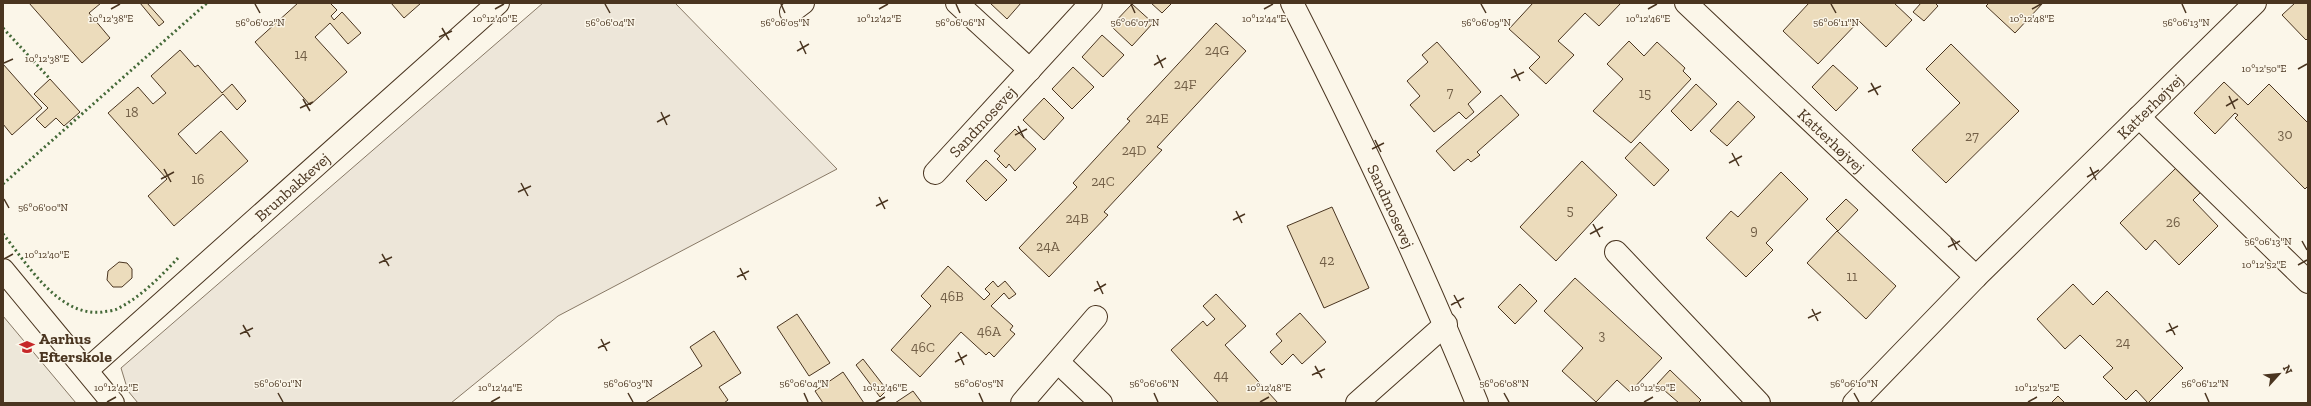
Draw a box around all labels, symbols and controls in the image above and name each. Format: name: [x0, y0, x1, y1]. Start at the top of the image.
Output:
text: 10°12'38"E: [89, 13, 133, 25]
text: 10°12'40"E: [473, 13, 518, 25]
text: 10°12'42"E: [857, 13, 901, 25]
text: 10°12'44"E: [1242, 13, 1286, 25]
text: 10°12'46"E: [1626, 13, 1670, 25]
text: 10°12'48"E: [2010, 13, 2054, 25]
text: 56°06'02"N: [235, 17, 285, 29]
text: 56°06'04"N: [585, 17, 635, 29]
text: 56°06'05"N: [760, 17, 810, 29]
text: 56°06'06"N: [935, 17, 985, 29]
text: 56°06'07"N: [1111, 17, 1160, 29]
text: 56°06'09"N: [1461, 17, 1511, 29]
text: 56°06'11"N: [1813, 17, 1860, 29]
text: 56°06'13"N: [2162, 17, 2210, 29]
house number: 24G: [1205, 42, 1229, 59]
house number: 14: [295, 46, 308, 63]
text: 10°12'38"E: [25, 53, 69, 65]
text: 10°12'50"E: [2242, 63, 2287, 75]
street label: Katterhøjvej: [2113, 70, 2187, 143]
house number: 24F: [1174, 76, 1196, 93]
street label: Sandmosevej: [945, 82, 1020, 161]
house number: 7: [1447, 84, 1454, 101]
house number: 15: [1639, 85, 1651, 102]
house number: 18: [126, 104, 138, 121]
street label: Katterhøjvej: [1794, 105, 1868, 177]
house number: 24E: [1146, 110, 1169, 127]
house number: 30: [2278, 126, 2292, 143]
house number: 27: [1965, 128, 1979, 145]
house number: 24D: [1122, 142, 1146, 159]
street label: Brunbakkevej: [251, 149, 334, 226]
street label: Sandmosevej: [1363, 161, 1418, 251]
house number: 16: [192, 171, 204, 188]
house number: 24C: [1091, 173, 1115, 190]
text: 56°06'00"N: [18, 202, 69, 214]
house number: 5: [1566, 202, 1574, 219]
house number: 24B: [1065, 210, 1089, 227]
house number: 26: [2166, 214, 2180, 231]
house number: 9: [1750, 222, 1758, 239]
text: 56°06'13"N: [2244, 236, 2292, 248]
house number: 24A: [1036, 238, 1061, 255]
text: 10°12'40"E: [25, 249, 70, 261]
house number: 42: [1320, 252, 1334, 269]
text: 10°12'52"E: [2242, 259, 2286, 271]
house number: 11: [1847, 268, 1858, 285]
house number: 46B: [940, 288, 964, 305]
house number: 46A: [977, 323, 1002, 340]
house number: 3: [1599, 327, 1606, 344]
place label: Aarhus Efterskole: [39, 329, 112, 366]
house number: 24: [2116, 334, 2131, 351]
school or university icon: Aarhus Efterskole: [18, 338, 36, 356]
house number: 46C: [911, 339, 935, 356]
north arrow: [2259, 354, 2299, 394]
text: N: [2280, 363, 2295, 377]
house number: 44: [1213, 367, 1229, 384]
text: 56°06'01"N: [254, 378, 303, 390]
text: 56°06'03"N: [603, 378, 653, 390]
text: 56°06'04"N: [779, 378, 829, 390]
text: 56°06'05"N: [954, 378, 1004, 390]
text: 56°06'06"N: [1129, 378, 1179, 390]
text: 56°06'08"N: [1479, 378, 1529, 390]
text: 56°06'10"N: [1830, 378, 1879, 390]
text: 56°06'12"N: [2181, 378, 2229, 390]
text: 10°12'42"E: [94, 382, 138, 394]
text: 10°12'44"E: [478, 382, 522, 394]
text: 10°12'46"E: [863, 382, 907, 394]
text: 10°12'48"E: [1247, 382, 1291, 394]
text: 10°12'50"E: [1631, 382, 1676, 394]
text: 10°12'52"E: [2015, 382, 2059, 394]

